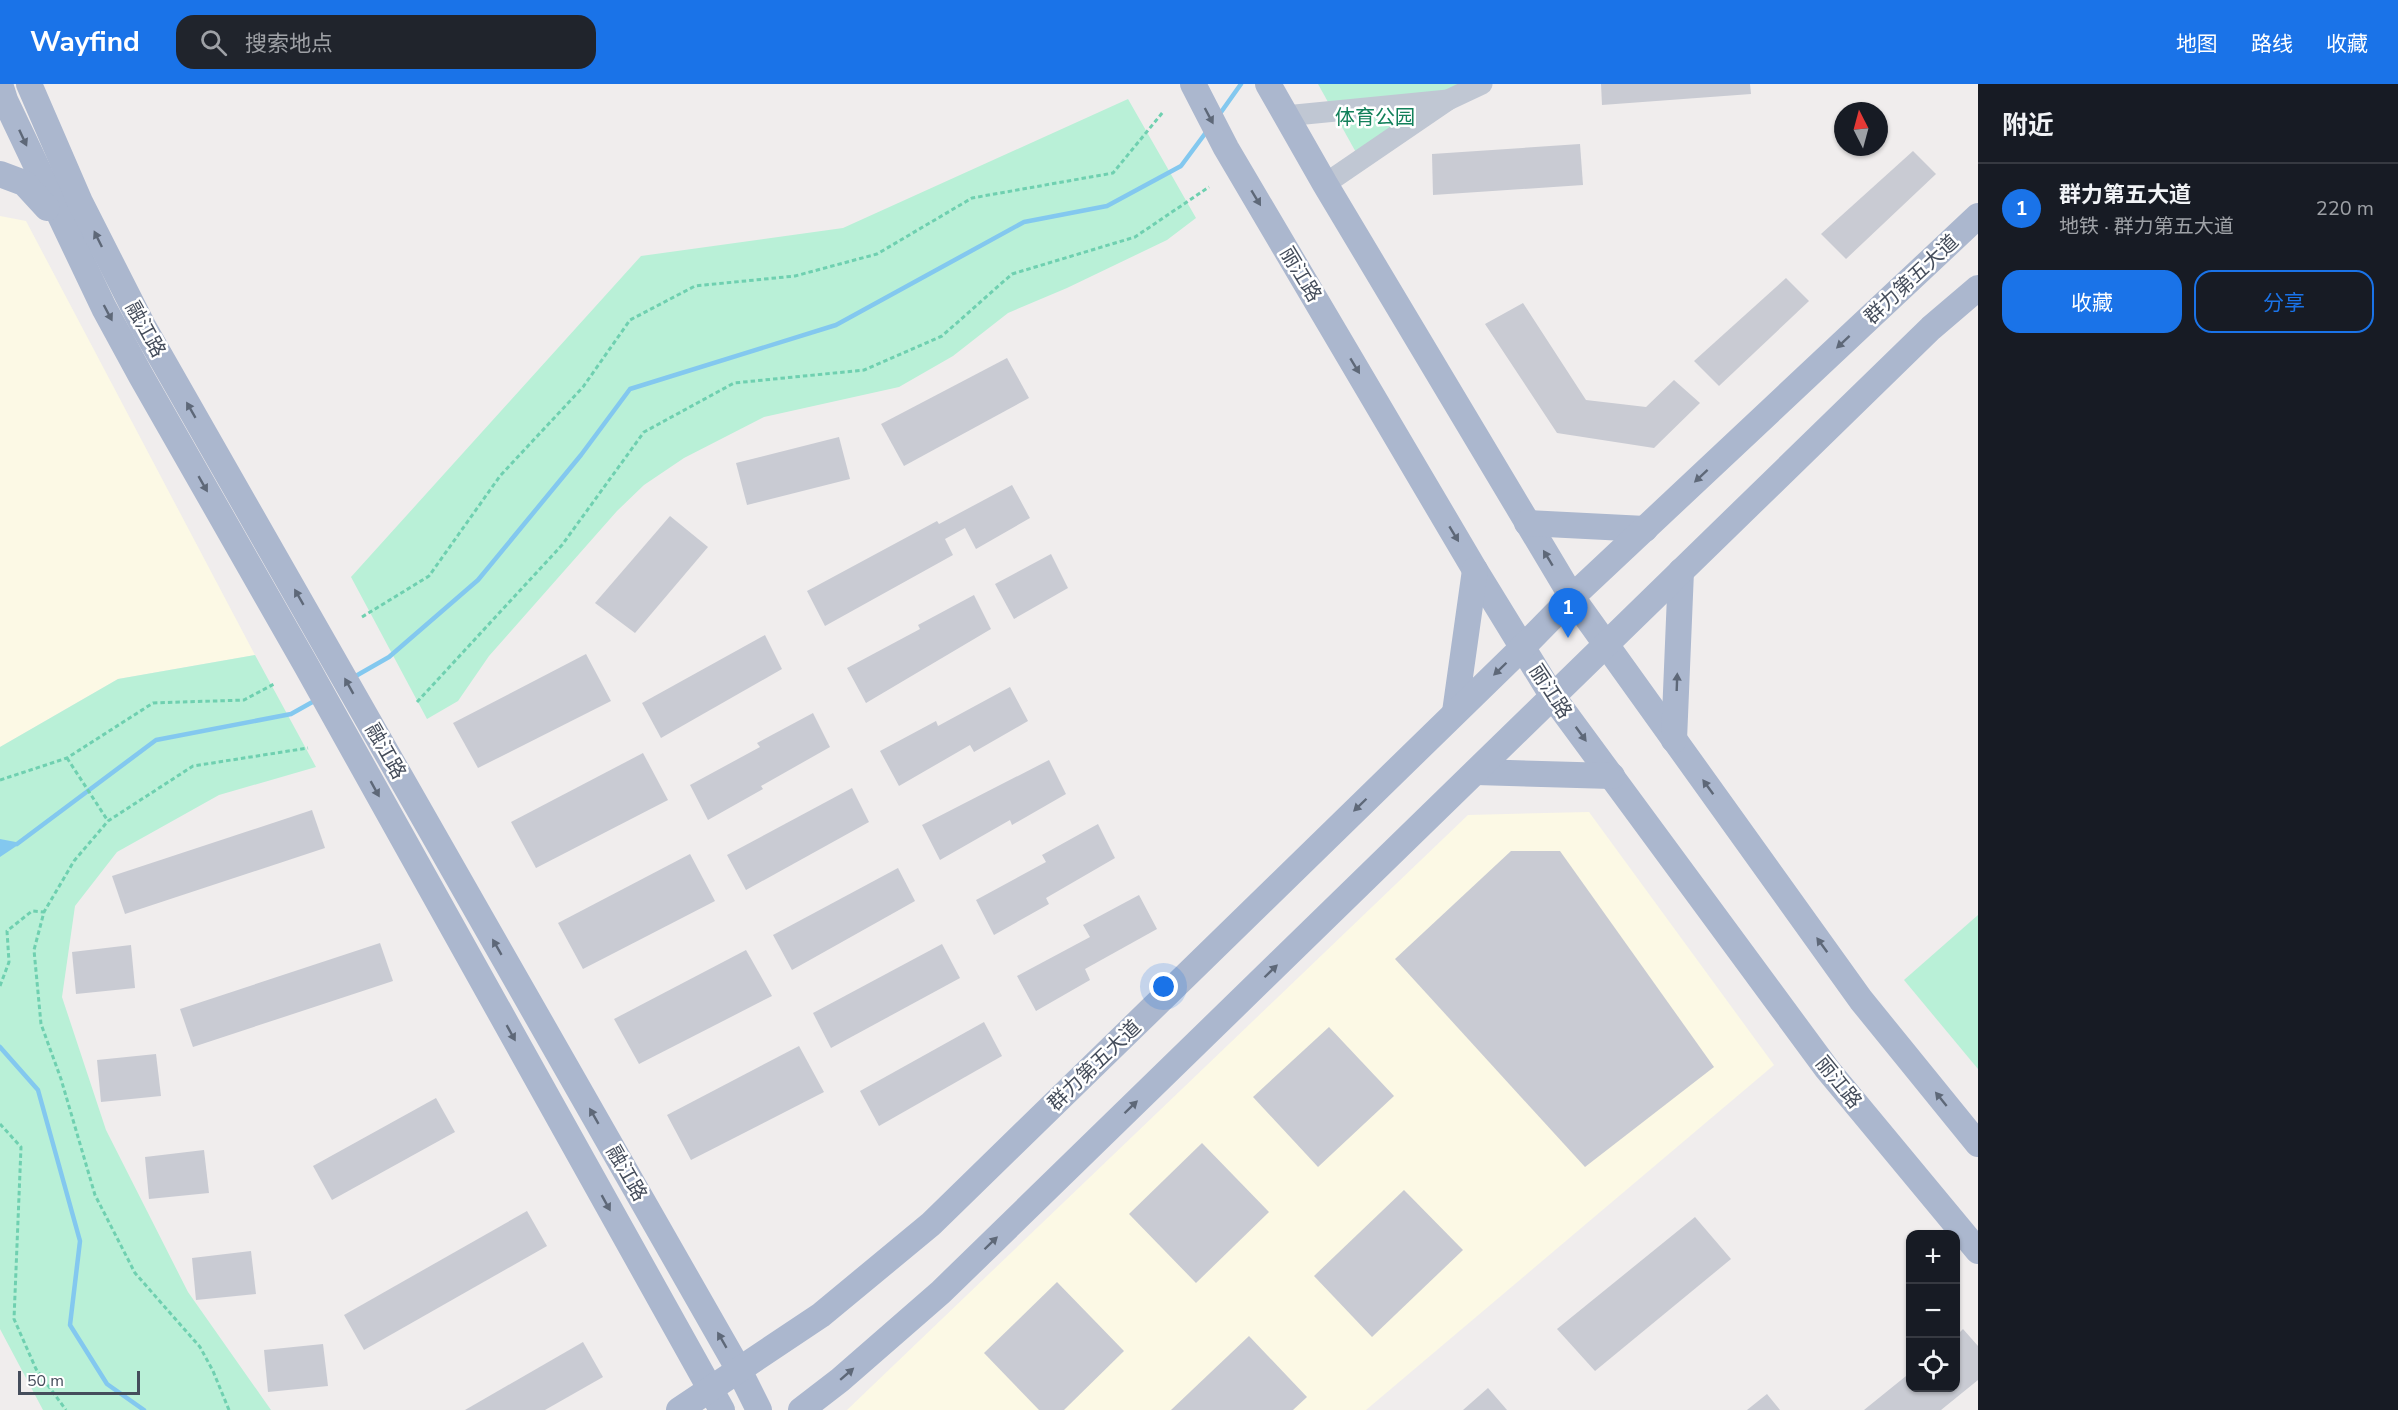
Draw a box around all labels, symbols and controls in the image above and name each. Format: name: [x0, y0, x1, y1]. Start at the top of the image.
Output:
search box: [176, 15, 596, 69]
text: Wayfind: [30, 23, 140, 61]
icon: search: [197, 26, 230, 59]
text: 搜索地点: [245, 29, 333, 59]
text: 地图: [2176, 30, 2218, 58]
text: 路线: [2251, 30, 2293, 58]
text: 收藏: [2326, 30, 2368, 58]
north arrow: [1834, 102, 1888, 156]
park label: 体育公园: [1335, 104, 1415, 131]
one-way arrow: [1204, 107, 1214, 125]
text: 附近: [2002, 108, 2054, 143]
one-way arrow: [18, 129, 28, 147]
text: 群力第五大道: [2059, 180, 2191, 210]
one-way arrow: [1251, 190, 1261, 207]
text: 1: [2016, 195, 2028, 222]
text: 220 m: [2316, 195, 2374, 222]
text: 地铁 · 群力第五大道: [2059, 213, 2234, 240]
street label: 群力第五大道: [1858, 229, 1964, 330]
one-way arrow: [94, 230, 103, 247]
street label: 丽江路: [1274, 242, 1328, 307]
button: 收藏: [2002, 270, 2182, 333]
button: 分享: [2194, 270, 2374, 333]
street label: 融江路: [119, 296, 172, 362]
one-way arrow: [103, 305, 112, 322]
one-way arrow: [1837, 335, 1851, 349]
one-way arrow: [1350, 358, 1360, 375]
one-way arrow: [186, 402, 197, 418]
one-way arrow: [1694, 469, 1709, 483]
one-way arrow: [197, 476, 208, 492]
one-way arrow: [1449, 526, 1460, 542]
one-way arrow: [1543, 550, 1554, 566]
pin: 1: [1548, 588, 1588, 638]
one-way arrow: [294, 589, 304, 606]
street label: 丽江路: [1523, 659, 1578, 724]
one-way arrow: [1494, 662, 1508, 676]
one-way arrow: [1672, 672, 1681, 691]
one-way arrow: [344, 677, 354, 694]
street label: 融江路: [359, 719, 412, 784]
one-way arrow: [1575, 726, 1587, 742]
one-way arrow: [1702, 779, 1714, 794]
one-way arrow: [370, 781, 380, 798]
one-way arrow: [1353, 798, 1368, 812]
one-way arrow: [1816, 937, 1828, 953]
one-way arrow: [492, 938, 502, 955]
one-way arrow: [1264, 965, 1278, 979]
your location: [1149, 972, 1178, 1001]
street label: 群力第五大道: [1042, 1014, 1147, 1117]
one-way arrow: [506, 1024, 516, 1041]
street label: 丽江路: [1809, 1051, 1868, 1114]
one-way arrow: [1935, 1091, 1948, 1107]
one-way arrow: [1124, 1100, 1139, 1114]
one-way arrow: [589, 1107, 599, 1124]
street label: 融江路: [600, 1141, 653, 1206]
one-way arrow: [601, 1195, 612, 1211]
map controls: [1906, 1230, 1960, 1392]
button: +: [1906, 1230, 1960, 1284]
one-way arrow: [984, 1236, 999, 1250]
button: −: [1906, 1284, 1960, 1338]
one-way arrow: [717, 1331, 727, 1348]
button: locate: [1906, 1338, 1960, 1392]
scale bar: [18, 1368, 140, 1396]
one-way arrow: [839, 1368, 854, 1381]
text: 50 m: [27, 1370, 64, 1392]

